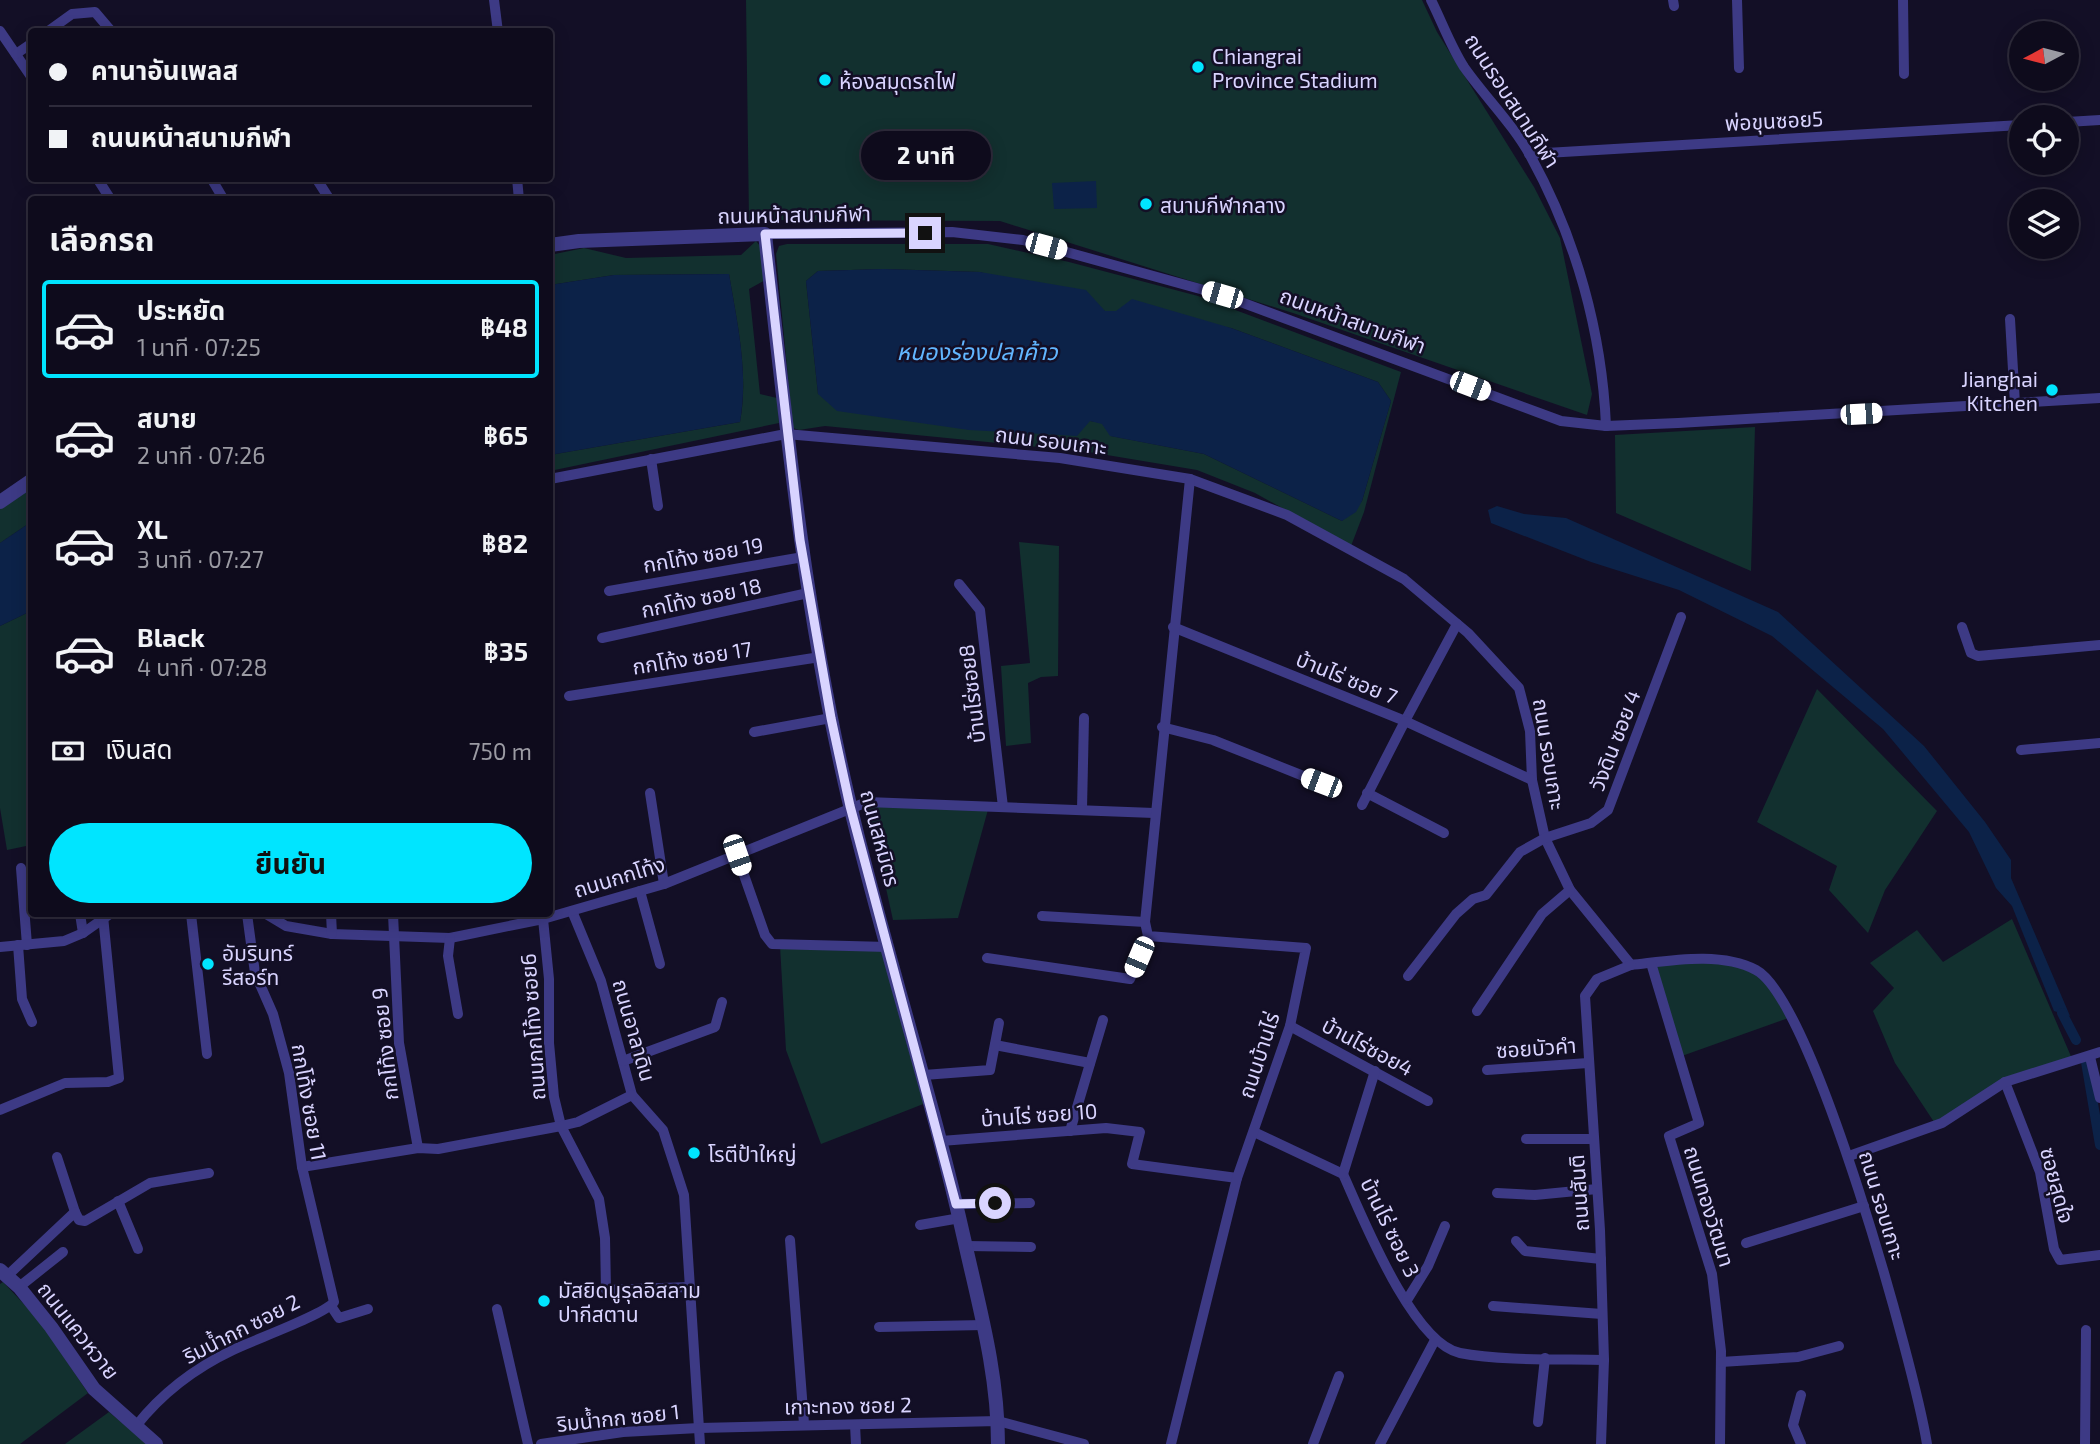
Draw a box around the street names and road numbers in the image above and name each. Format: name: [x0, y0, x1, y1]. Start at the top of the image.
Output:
street label: ถนนรอบสนามกีฬา: [1460, 28, 1566, 172]
street label: พ่อขุนซอย5: [1724, 105, 1824, 137]
street label: ถนนหน้าสนามกีฬา: [717, 200, 871, 228]
street label: ถนนหน้าสนามกีฬา: [1277, 282, 1429, 358]
street label: ถนน รอบเกาะ: [994, 421, 1108, 459]
street label: กกโท้ง ซอย 19: [641, 531, 765, 577]
street label: กกโท้ง ซอย 18: [639, 572, 763, 622]
street label: กกโท้ง ซอย 17: [631, 635, 754, 679]
street label: บ้านไร่ซอย8: [953, 643, 989, 745]
street label: บ้านไร่ ซอย 7: [1293, 645, 1401, 709]
street label: วังดิน ซอย 4: [1583, 686, 1645, 794]
street label: ถนน รอบเกาะ: [1529, 696, 1571, 812]
street label: ถนนสหมิตร: [856, 787, 906, 889]
street label: ถนนกกโท้ง: [570, 850, 668, 902]
street label: ถนนกกโท้ง ซอย6: [514, 953, 550, 1101]
street label: ถนนอาลาดิน: [608, 976, 662, 1084]
street label: กกโท้ง ซอย 9: [366, 986, 402, 1102]
street label: ถนนบ้านไร่: [1232, 1009, 1284, 1101]
street label: บ้านไร่ซอย4: [1318, 1012, 1418, 1080]
street label: ซอยบัวคำ: [1495, 1032, 1577, 1062]
street label: กกโท้ง ซอย 11: [287, 1042, 333, 1162]
street label: บ้านไร่ ซอย 10: [980, 1097, 1098, 1131]
street label: ถนนทองวัฒนา: [1680, 1142, 1740, 1270]
street label: ซอยสุดใจ: [2034, 1144, 2080, 1226]
street label: ถนน รอบเกาะ: [1855, 1148, 1911, 1262]
street label: ถนนสันติ: [1563, 1154, 1593, 1232]
street label: บ้านไร่ ซอย 3: [1356, 1173, 1426, 1281]
street label: ถนนแควหวาย: [33, 1276, 125, 1384]
street label: ริมน้ำกก ซอย 2: [178, 1287, 303, 1368]
street label: เกาะทอง ซอย 2: [784, 1391, 912, 1419]
street label: ริมน้ำกก ซอย 1: [555, 1397, 681, 1436]

